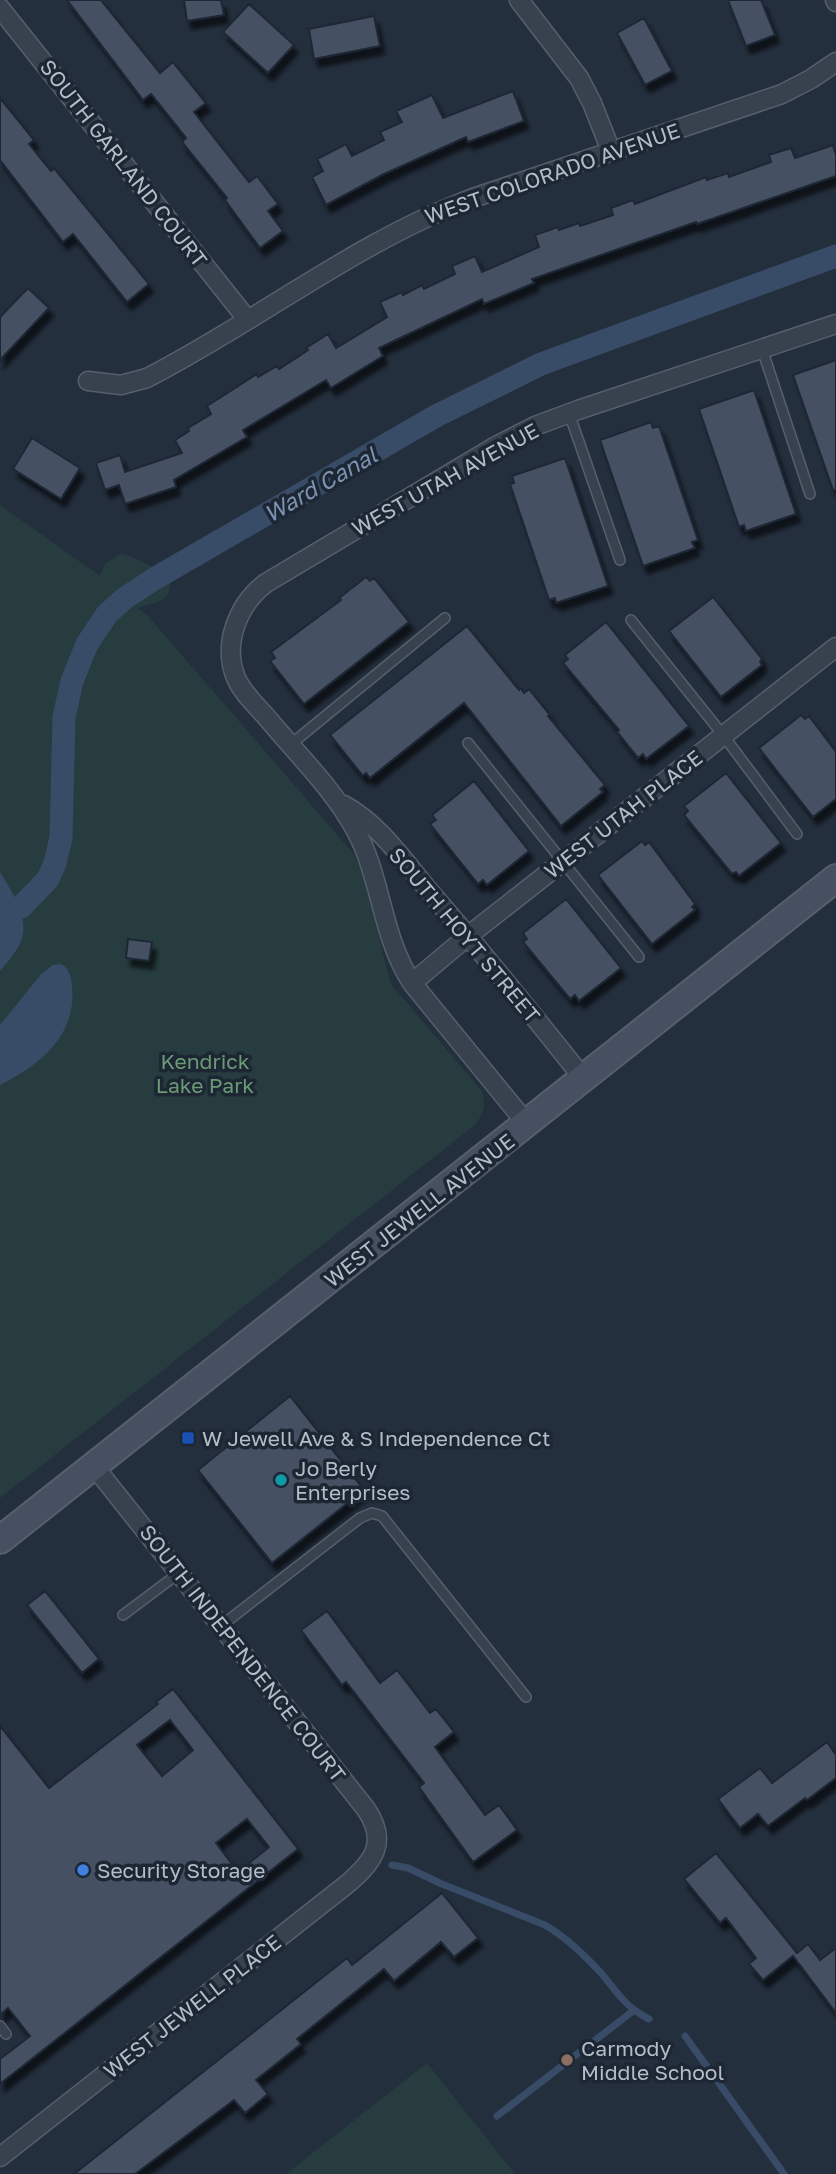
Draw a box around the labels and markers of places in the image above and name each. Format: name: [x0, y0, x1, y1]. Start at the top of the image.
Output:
place label: W Jewell Ave & S Independence Ct: [202, 1425, 550, 1451]
marker: W Jewell Ave & S Independence Ct: [180, 1430, 196, 1446]
place label: Jo Berly Enterprises: [295, 1455, 410, 1505]
marker: Jo Berly Enterprises: [273, 1472, 289, 1488]
place label: Security Storage: [97, 1857, 265, 1883]
marker: Security Storage: [75, 1862, 91, 1878]
place label: Carmody Middle School: [581, 2035, 724, 2085]
marker: Carmody Middle School: [559, 2052, 575, 2068]

